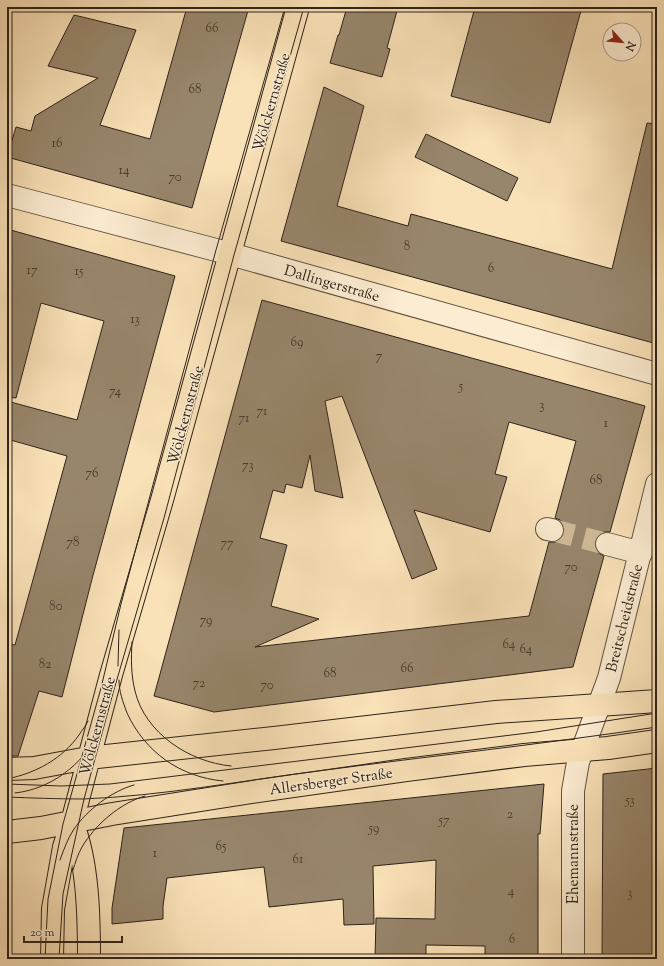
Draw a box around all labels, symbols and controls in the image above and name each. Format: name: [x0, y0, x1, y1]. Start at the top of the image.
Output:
house number: 66: [206, 20, 218, 38]
north arrow: [602, 22, 642, 62]
text: N: [621, 38, 640, 54]
street label: Wölckernstraße: [248, 51, 297, 154]
house number: 68: [189, 81, 201, 99]
house number: 16: [52, 135, 62, 153]
house number: 14: [119, 162, 130, 180]
house number: 70: [168, 169, 182, 187]
house number: 8: [404, 238, 410, 256]
house number: 6: [488, 260, 494, 278]
street label: Dallingerstraße: [281, 261, 382, 308]
house number: 17: [27, 262, 38, 280]
house number: 15: [75, 263, 84, 281]
house number: 13: [130, 311, 140, 329]
house number: 69: [291, 334, 303, 352]
house number: 7: [376, 348, 383, 366]
street label: Wölckernstraße: [163, 363, 210, 467]
house number: 5: [458, 378, 464, 396]
house number: 74: [109, 383, 122, 401]
house number: 3: [539, 397, 545, 415]
house number: 71: [257, 403, 268, 421]
house number: 71: [239, 410, 250, 428]
house number: 1: [604, 415, 609, 433]
house number: 73: [242, 457, 254, 475]
house number: 76: [86, 465, 98, 483]
house number: 68: [590, 472, 602, 490]
house number: 78: [66, 534, 80, 552]
house number: 77: [220, 535, 234, 553]
house number: 70: [564, 559, 578, 577]
street label: Breitscheidstraße: [602, 562, 649, 675]
house number: 80: [49, 598, 63, 616]
house number: 79: [200, 612, 212, 630]
house number: 64: [503, 636, 516, 654]
house number: 64: [520, 641, 533, 659]
house number: 82: [39, 656, 51, 674]
house number: 66: [401, 660, 413, 678]
house number: 68: [324, 665, 336, 683]
street label: Wölckernstraße: [75, 674, 122, 778]
house number: 72: [193, 675, 205, 693]
house number: 70: [260, 677, 274, 695]
street label: Allersberger Straße: [268, 763, 394, 802]
house number: 53: [624, 792, 635, 810]
street label: Ehemannstraße: [564, 804, 585, 904]
house number: 2: [507, 806, 513, 824]
house number: 57: [438, 812, 450, 830]
house number: 59: [368, 820, 379, 838]
house number: 65: [216, 838, 227, 856]
house number: 1: [153, 845, 158, 863]
house number: 61: [293, 851, 304, 869]
house number: 4: [508, 883, 515, 901]
house number: 3: [627, 885, 633, 903]
scale bar: [24, 918, 122, 944]
text: 20 m: [30, 924, 55, 942]
house number: 6: [509, 931, 515, 949]

